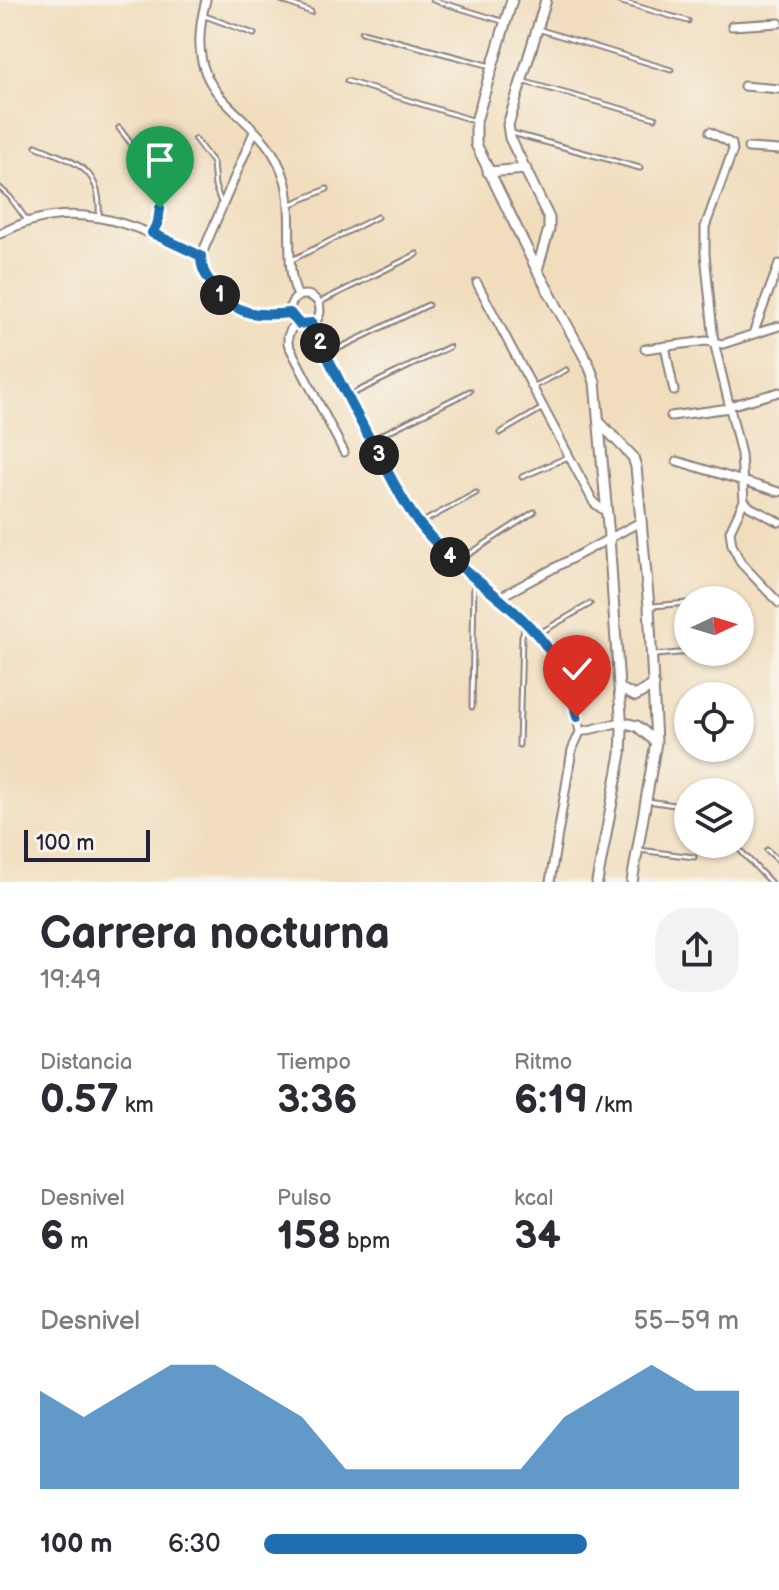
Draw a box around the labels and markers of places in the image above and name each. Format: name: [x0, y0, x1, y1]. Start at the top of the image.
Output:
pin: [126, 126, 194, 208]
pin: 1: [200, 275, 240, 315]
pin: 2: [300, 323, 340, 363]
pin: 3: [359, 435, 399, 475]
pin: 4: [430, 537, 470, 577]
pin: [543, 635, 611, 717]

